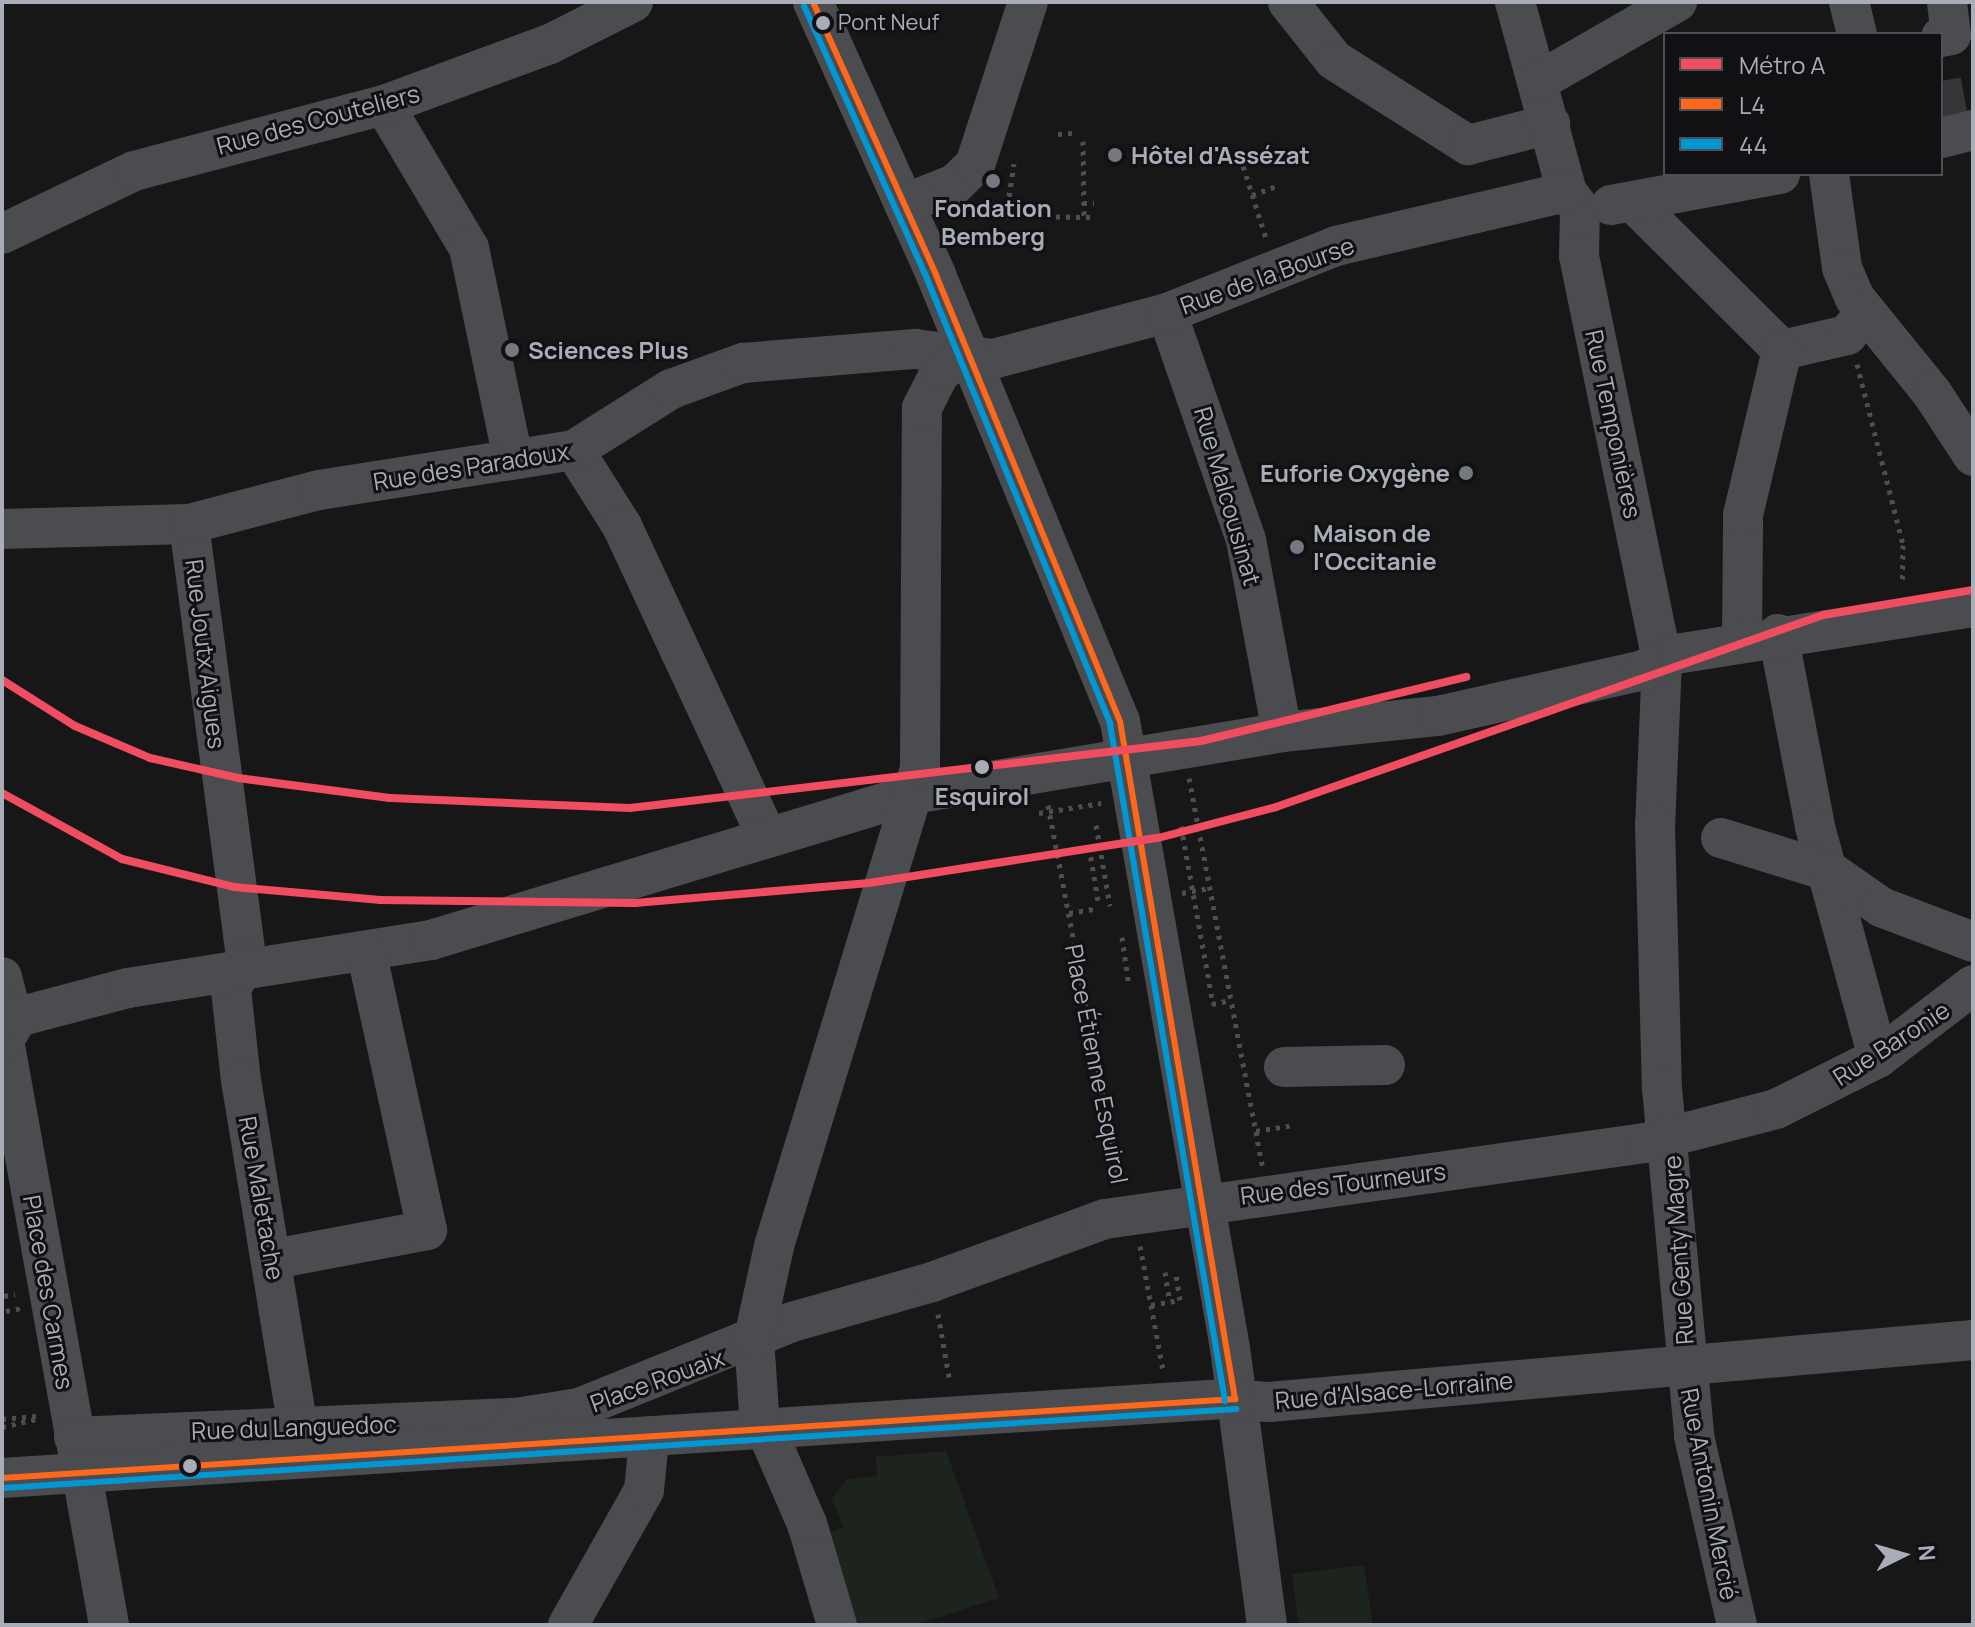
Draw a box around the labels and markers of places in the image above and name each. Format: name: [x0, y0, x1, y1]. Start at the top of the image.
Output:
place label: Pont Neuf: [838, 10, 939, 36]
marker: Pont Neuf: [815, 15, 831, 31]
place label: Hôtel d'Assézat: [1131, 141, 1310, 169]
marker: Hôtel d'Assézat: [1106, 146, 1124, 164]
marker: Fondation Bemberg: [984, 172, 1002, 190]
place label: Fondation Bemberg: [934, 194, 1052, 250]
place label: Sciences Plus: [528, 336, 689, 364]
marker: Sciences Plus: [503, 341, 521, 359]
place label: Euforie Oxygène: [1260, 459, 1450, 487]
marker: Euforie Oxygène: [1457, 464, 1475, 482]
place label: Maison de l'Occitanie: [1313, 519, 1437, 575]
marker: Maison de l'Occitanie: [1288, 538, 1306, 556]
marker: Esquirol: [971, 756, 993, 778]
place label: Esquirol: [935, 782, 1029, 810]
unlabelled marker: [182, 1458, 198, 1474]

